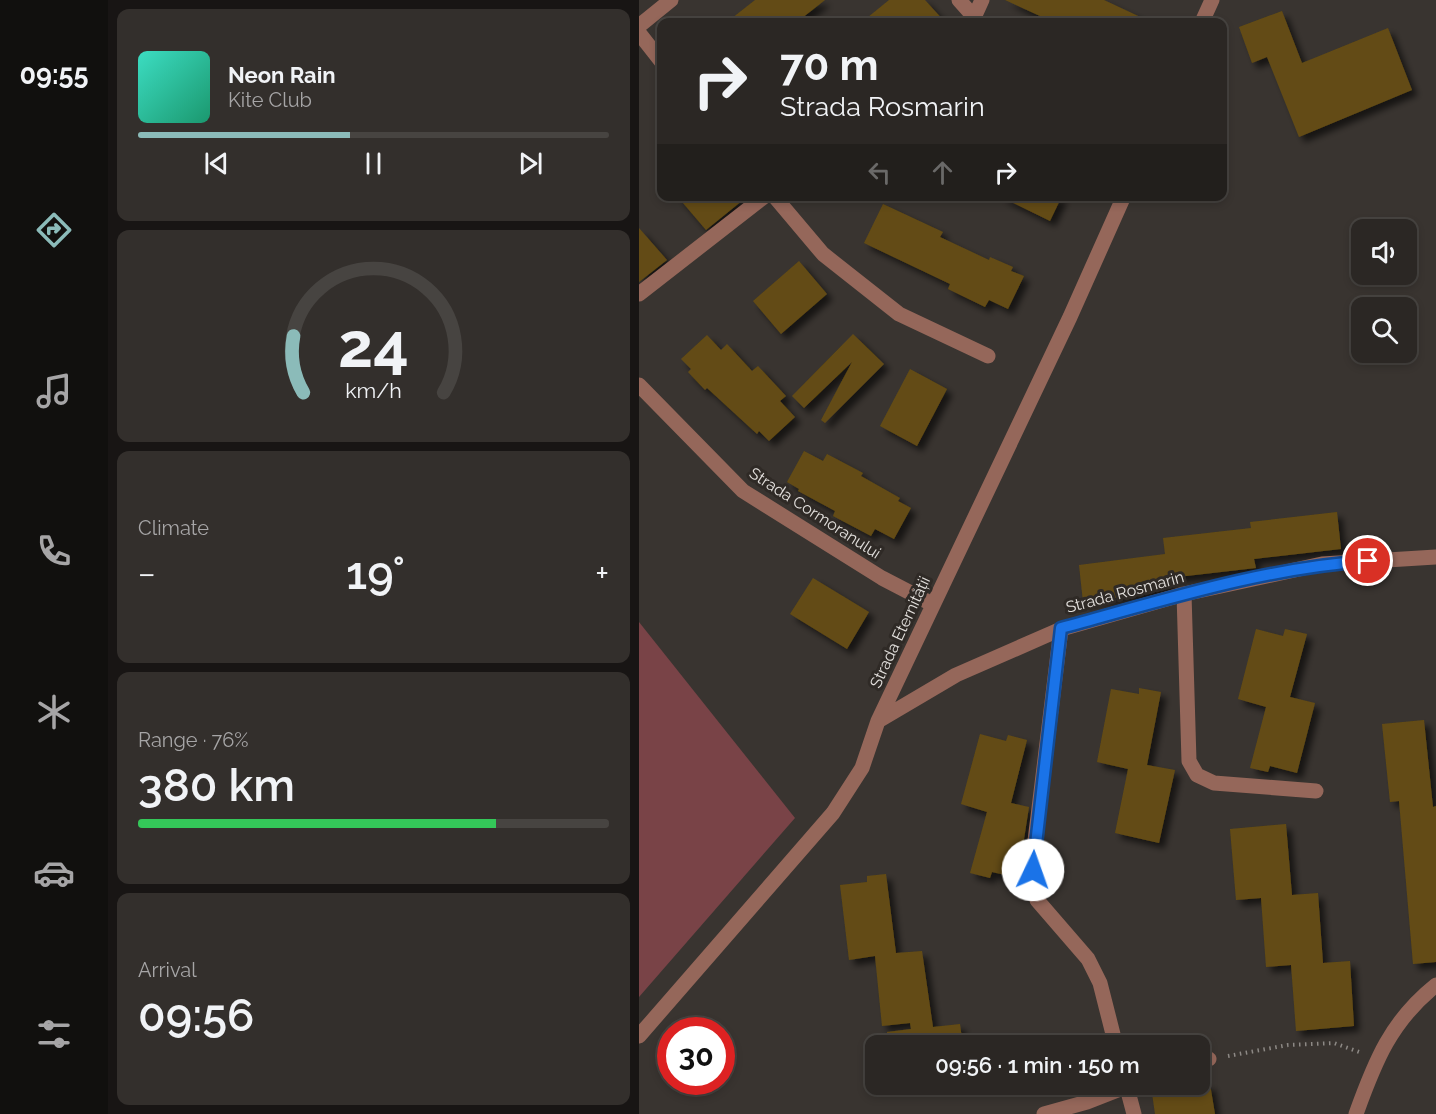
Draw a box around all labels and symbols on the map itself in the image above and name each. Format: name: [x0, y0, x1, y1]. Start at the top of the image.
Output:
street label: Strada Cormoranului: [746, 463, 884, 563]
pin: [1342, 535, 1393, 586]
street label: Strada Rosmarin: [1064, 567, 1186, 617]
street label: Strada Eternității: [866, 573, 934, 691]
position arrow: [1001, 838, 1065, 902]
speed limit sign: 30: [657, 1017, 735, 1095]

